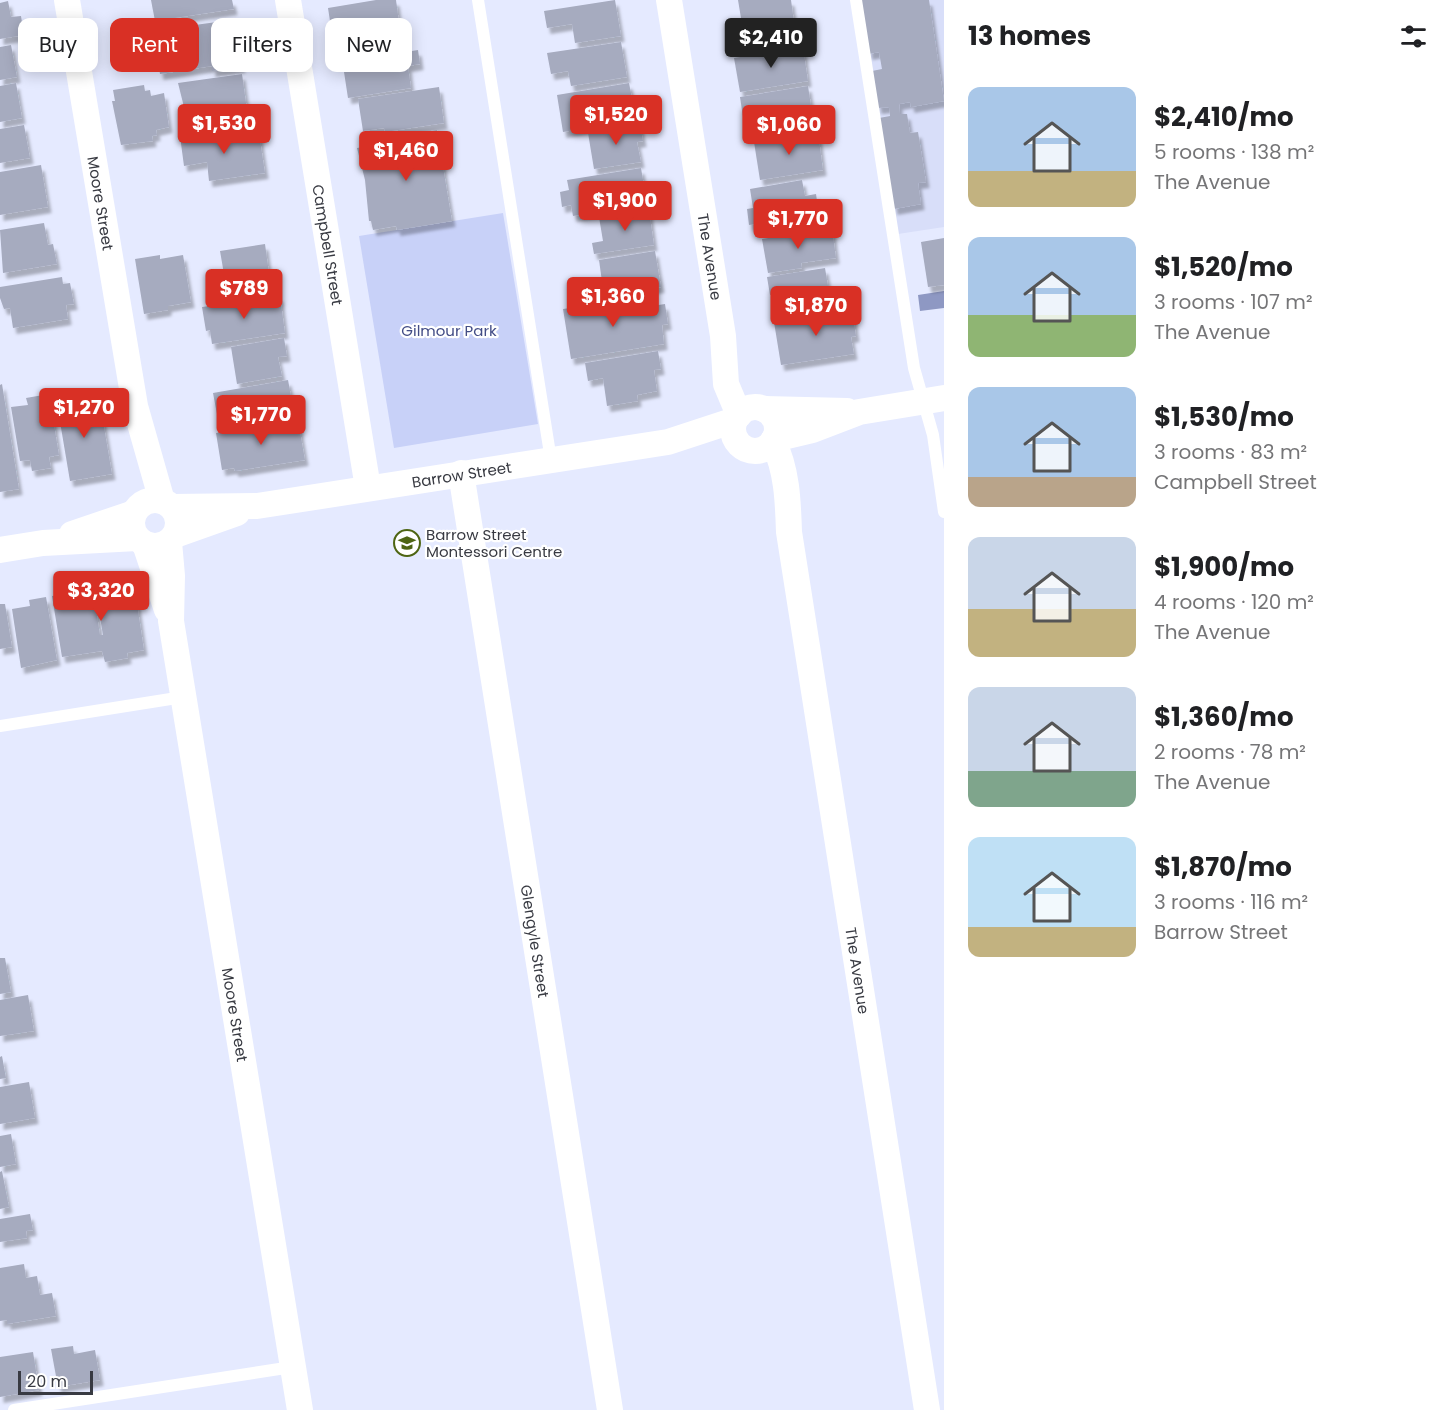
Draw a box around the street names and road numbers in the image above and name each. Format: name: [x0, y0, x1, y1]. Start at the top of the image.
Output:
street label: Moore Street: [83, 155, 119, 252]
street label: Campbell Street: [308, 183, 348, 307]
street label: The Avenue: [693, 212, 728, 302]
street label: Barrow Street: [410, 456, 513, 492]
street label: Glengyle Street: [516, 883, 555, 999]
street label: The Avenue: [841, 926, 875, 1015]
street label: Moore Street: [217, 966, 253, 1063]

